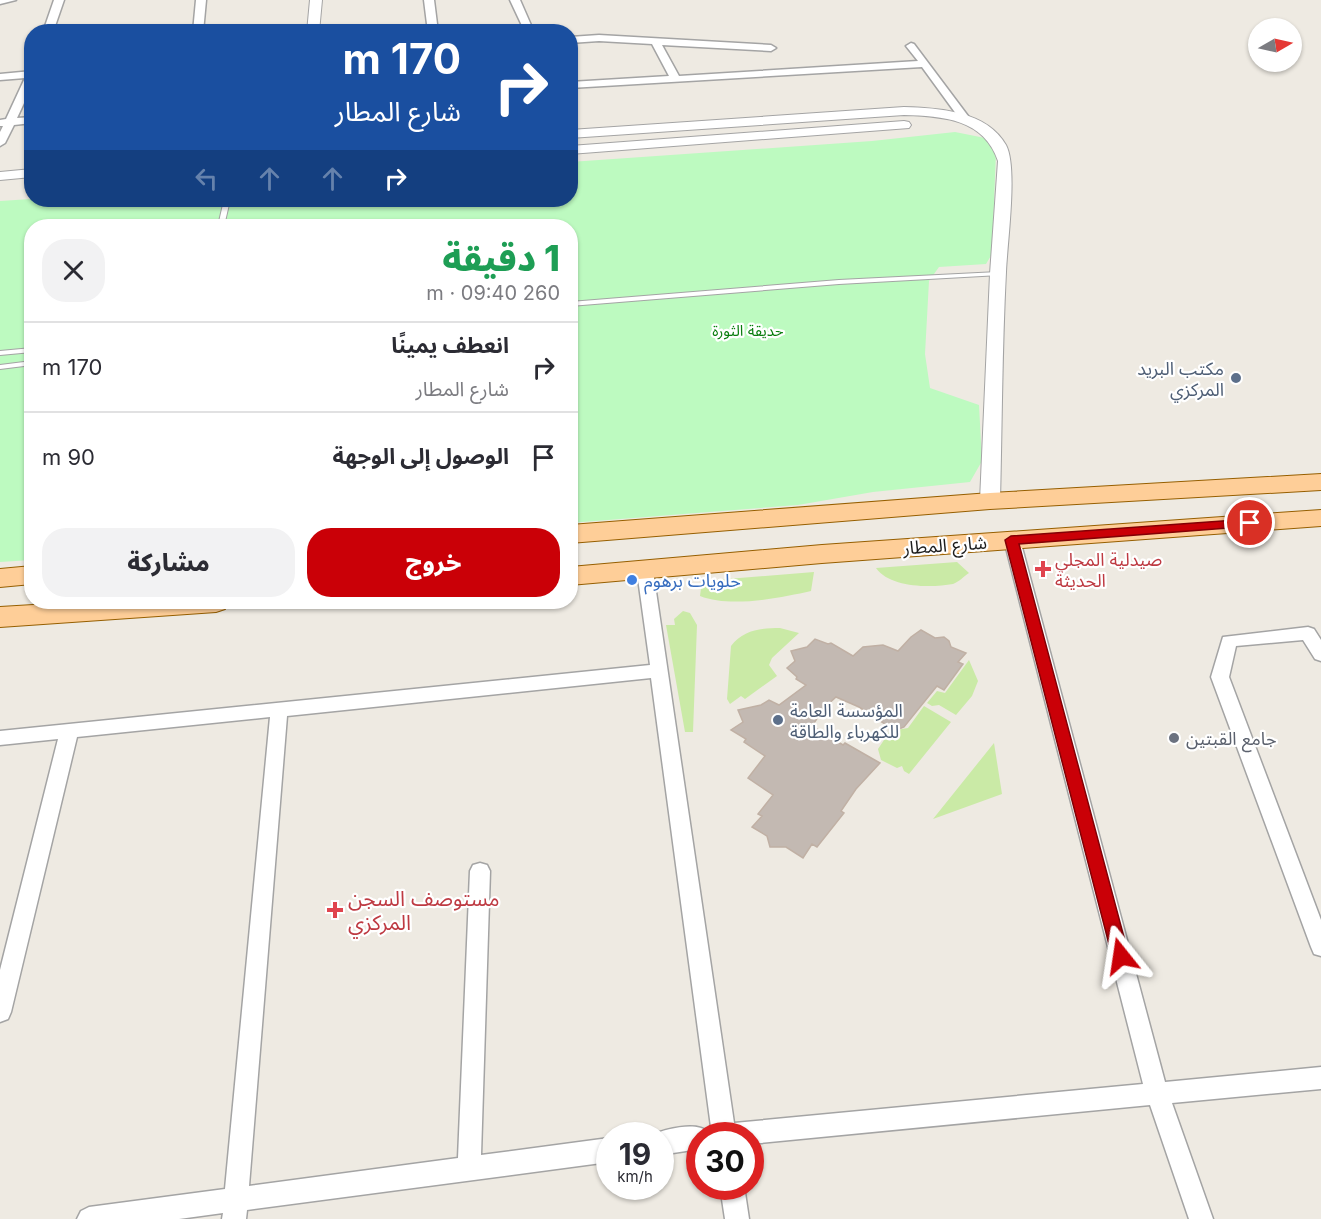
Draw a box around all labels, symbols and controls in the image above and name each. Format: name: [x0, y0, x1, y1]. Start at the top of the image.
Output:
north arrow: [1248, 18, 1302, 72]
map controls: [1248, 18, 1302, 72]
text: 170 m: [343, 33, 461, 84]
icon: right: [482, 48, 560, 126]
text: شارع المطار: [335, 95, 461, 128]
icon: left: [190, 162, 223, 195]
icon: ahead: [253, 162, 286, 195]
icon: ahead: [316, 162, 349, 195]
icon: right: [379, 162, 412, 195]
text: 1 دقيقة: [442, 236, 560, 280]
button: close: [42, 239, 105, 302]
text: 260 m · 09:40: [426, 281, 560, 305]
park label: حديقة الثورة: [712, 321, 784, 340]
text: انعطف يمينًا: [391, 332, 509, 358]
icon: right: [527, 351, 560, 384]
text: 170 m: [42, 354, 102, 380]
place label: مكتب البريد المركزي: [1137, 358, 1224, 403]
marker: مكتب البريد المركزي: [1229, 371, 1243, 385]
text: شارع المطار: [416, 377, 509, 401]
icon: arrive: [527, 441, 560, 474]
text: الوصول إلى الوجهة: [332, 443, 509, 469]
text: 90 m: [42, 444, 95, 470]
pin: [1224, 497, 1275, 548]
icon: arrive: [1233, 506, 1266, 539]
button: مشاركة: [42, 528, 295, 597]
button: خروج: [307, 528, 560, 597]
street label: شارع المطار: [901, 532, 988, 562]
place label: صيدلية المجلي الحديثة: [1055, 549, 1162, 591]
marker: صيدلية المجلي الحديثة: [1036, 562, 1050, 576]
place label: حلويات برهوم: [644, 570, 741, 595]
marker: حلويات برهوم: [625, 573, 639, 587]
place label: المؤسسة العامة للكهرباء والطاقة: [790, 700, 903, 743]
marker: المؤسسة العامة للكهرباء والطاقة: [771, 713, 785, 727]
place label: جامع القبتين: [1186, 728, 1277, 753]
marker: جامع القبتين: [1167, 731, 1181, 745]
place label: مستوصف السجن المركزي: [348, 886, 500, 938]
marker: مستوصف السجن المركزي: [326, 901, 344, 919]
position arrow: [1089, 924, 1153, 988]
speed limit sign: 30: [686, 1122, 764, 1200]
text: 19: [619, 1136, 651, 1172]
text: km/h: [617, 1167, 653, 1186]

